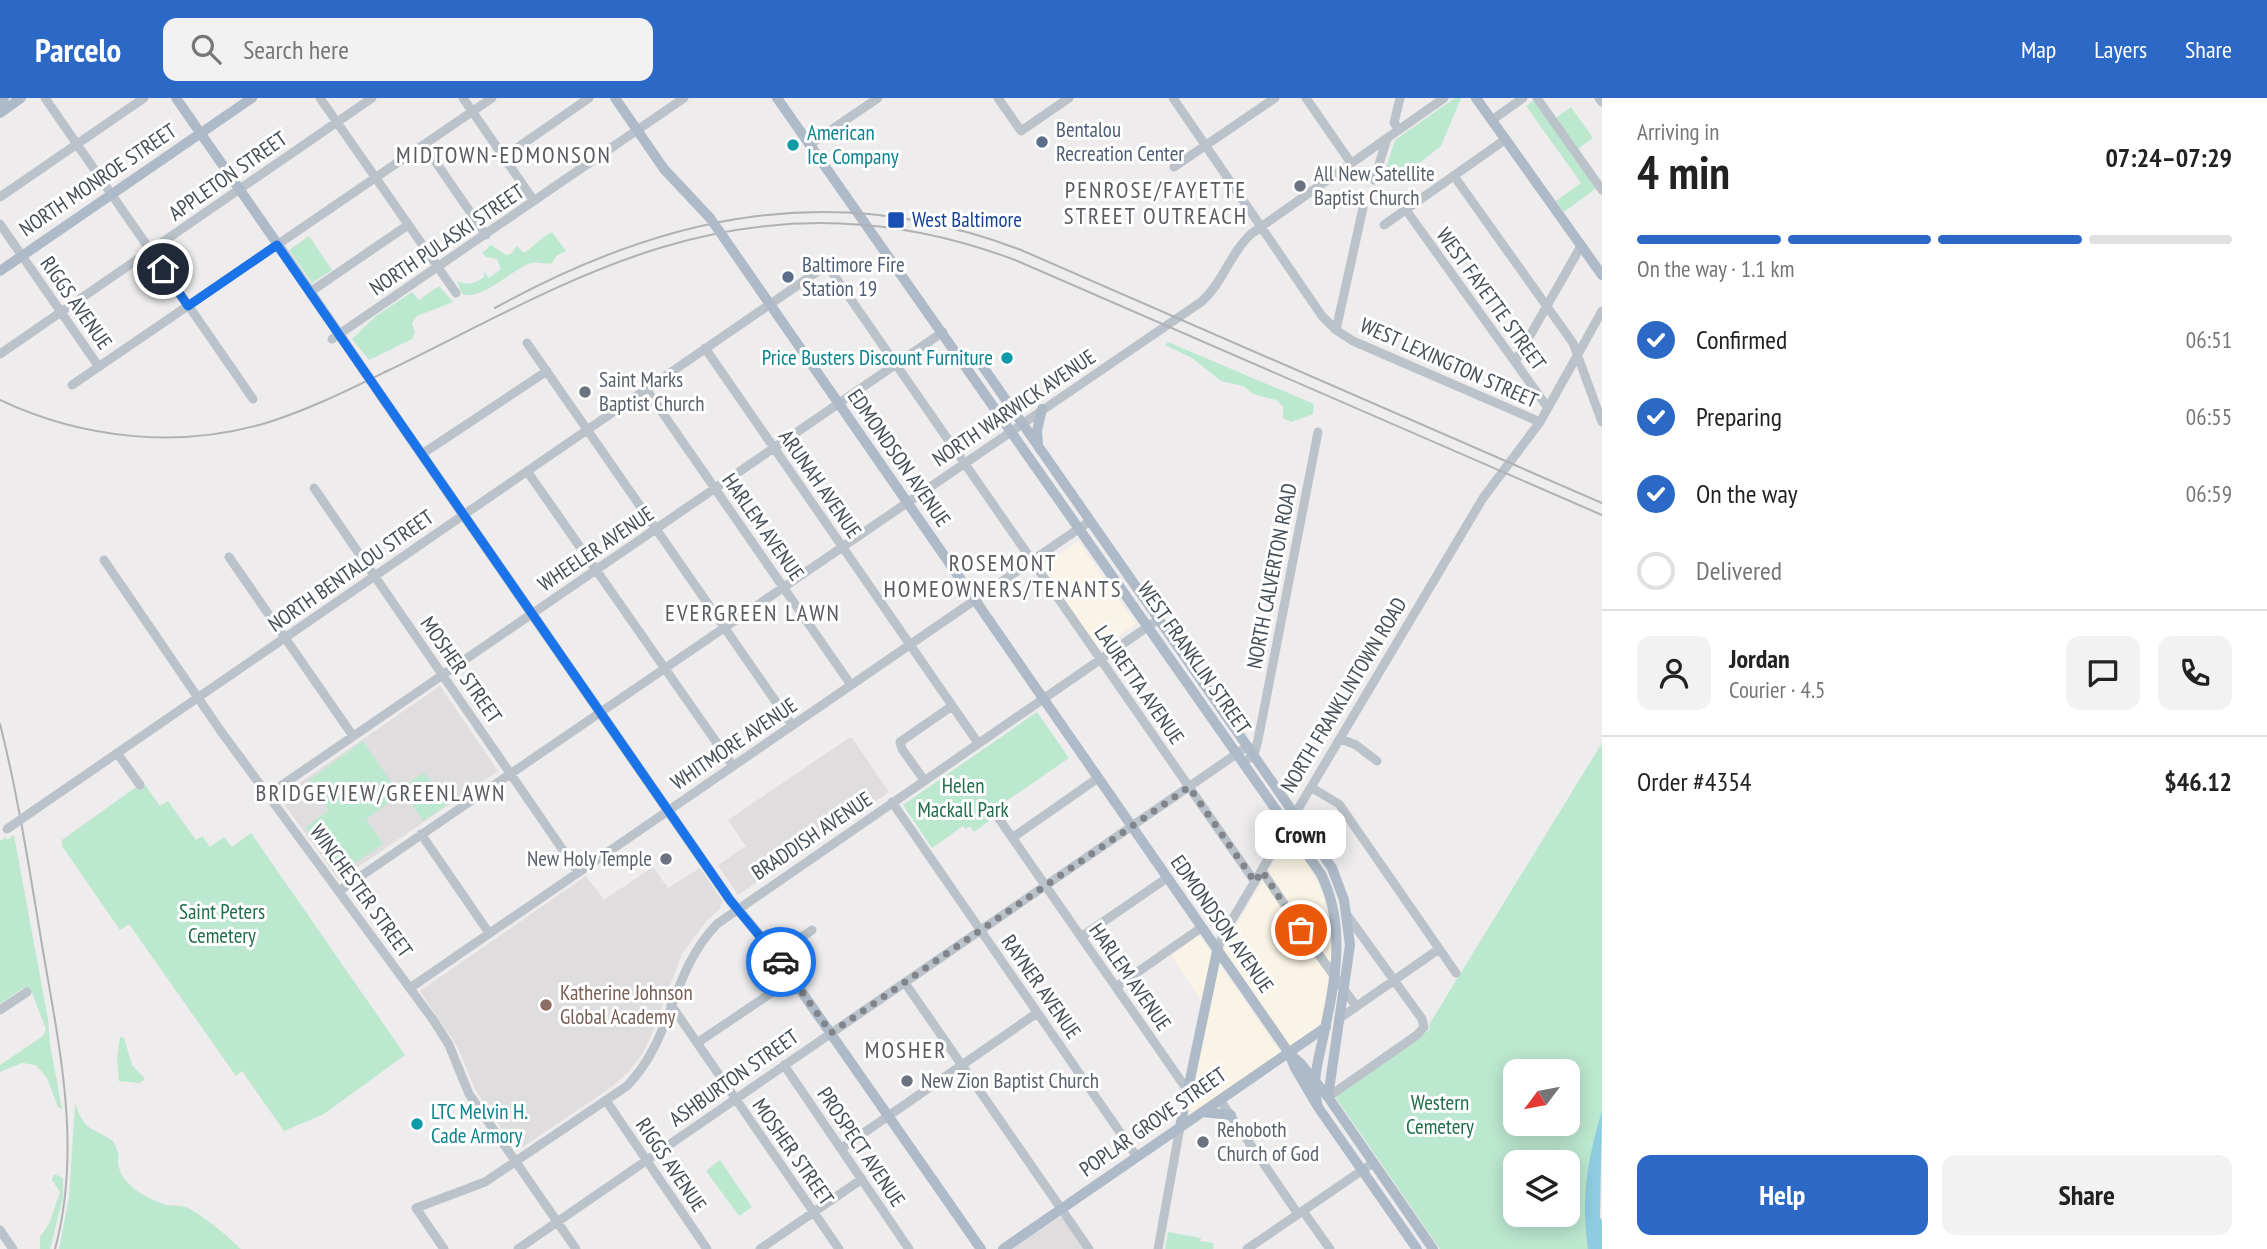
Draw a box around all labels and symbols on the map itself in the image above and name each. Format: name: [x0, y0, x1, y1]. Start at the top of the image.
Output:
place label: Bentalou Recreation Center: [1056, 116, 1184, 167]
street label: NORTH MONROE STREET: [14, 117, 182, 242]
place label: American Ice Company: [807, 119, 899, 170]
street label: APPLETON STREET: [163, 125, 293, 226]
marker: Bentalou Recreation Center: [1034, 134, 1050, 150]
marker: American Ice Company: [785, 137, 801, 153]
district label: MIDTOWN-EDMONSON: [396, 140, 612, 169]
place label: All New Satellite Baptist Church: [1314, 160, 1435, 211]
district label: PENROSE/FAYETTE STREET OUTREACH: [1064, 175, 1248, 230]
street label: NORTH PULASKI STREET: [364, 178, 530, 301]
marker: All New Satellite Baptist Church: [1292, 178, 1308, 194]
place label: West Baltimore: [912, 206, 1022, 233]
marker: West Baltimore: [886, 210, 906, 230]
street label: WEST FAYETTE STREET: [1431, 222, 1553, 376]
pin: [133, 239, 193, 299]
street label: RIGGS AVENUE: [34, 251, 118, 355]
place label: Baltimore Fire Station 19: [802, 251, 905, 302]
marker: Baltimore Fire Station 19: [780, 269, 796, 285]
street label: WEST LEXINGTON STREET: [1356, 311, 1543, 414]
street label: NORTH WARWICK AVENUE: [927, 343, 1100, 472]
place label: Price Busters Discount Furniture: [762, 344, 993, 371]
marker: Price Busters Discount Furniture: [999, 350, 1015, 366]
place label: Saint Marks Baptist Church: [599, 366, 705, 417]
marker: Saint Marks Baptist Church: [577, 384, 593, 400]
street label: EDMONDSON AVENUE: [842, 384, 957, 532]
street label: ARUNAH AVENUE: [773, 424, 868, 543]
street label: HARLEM AVENUE: [716, 468, 810, 586]
street label: NORTH CALVERTON ROAD: [1240, 481, 1303, 671]
street label: WHEELER AVENUE: [533, 500, 659, 597]
street label: NORTH BENTALOU STREET: [263, 503, 439, 638]
district label: ROSEMONT HOMEOWNERS/TENANTS: [884, 548, 1122, 603]
street label: WEST FRANKLIN STREET: [1132, 576, 1258, 740]
street label: NORTH FRANKLINTOWN ROAD: [1275, 592, 1413, 797]
district label: EVERGREEN LAWN: [665, 598, 841, 627]
street label: MOSHER STREET: [415, 611, 509, 729]
street label: LAURETTA AVENUE: [1088, 620, 1190, 749]
street label: WHITMORE AVENUE: [665, 691, 802, 796]
park label: Helen Mackall Park: [917, 772, 1009, 823]
district label: BRIDGEVIEW/GREENLAWN: [256, 778, 506, 807]
street label: BRADDISH AVENUE: [746, 785, 877, 886]
callout: Crown: [1256, 811, 1346, 860]
street label: WINCHESTER STREET: [304, 819, 419, 963]
place label: New Holy Temple: [527, 845, 652, 872]
street label: EDMONDSON AVENUE: [1165, 850, 1280, 998]
marker: New Holy Temple: [658, 851, 674, 867]
park label: Saint Peters Cemetery: [179, 898, 265, 949]
pin: [1271, 900, 1331, 960]
street label: HARLEM AVENUE: [1083, 918, 1177, 1036]
courier: [746, 927, 816, 997]
street label: RAYNER AVENUE: [996, 929, 1087, 1044]
place label: Katherine Johnson Global Academy: [560, 979, 693, 1030]
marker: Katherine Johnson Global Academy: [538, 997, 554, 1013]
street label: ASHBURTON STREET: [664, 1023, 804, 1132]
district label: MOSHER: [865, 1035, 947, 1064]
north arrow: [1503, 1059, 1580, 1136]
street label: POPLAR GROVE STREET: [1074, 1060, 1232, 1182]
place label: New Zion Baptist Church: [921, 1067, 1099, 1094]
marker: New Zion Baptist Church: [899, 1073, 915, 1089]
street label: PROSPECT AVENUE: [811, 1082, 911, 1212]
park label: Western Cemetery: [1406, 1089, 1474, 1140]
street label: MOSHER STREET: [747, 1093, 841, 1211]
place label: LTC Melvin H. Cade Armory: [431, 1098, 528, 1149]
street label: RIGGS AVENUE: [630, 1113, 713, 1217]
marker: LTC Melvin H. Cade Armory: [409, 1116, 425, 1132]
place label: Rehoboth Church of God: [1217, 1116, 1319, 1167]
marker: Rehoboth Church of God: [1195, 1134, 1211, 1150]

